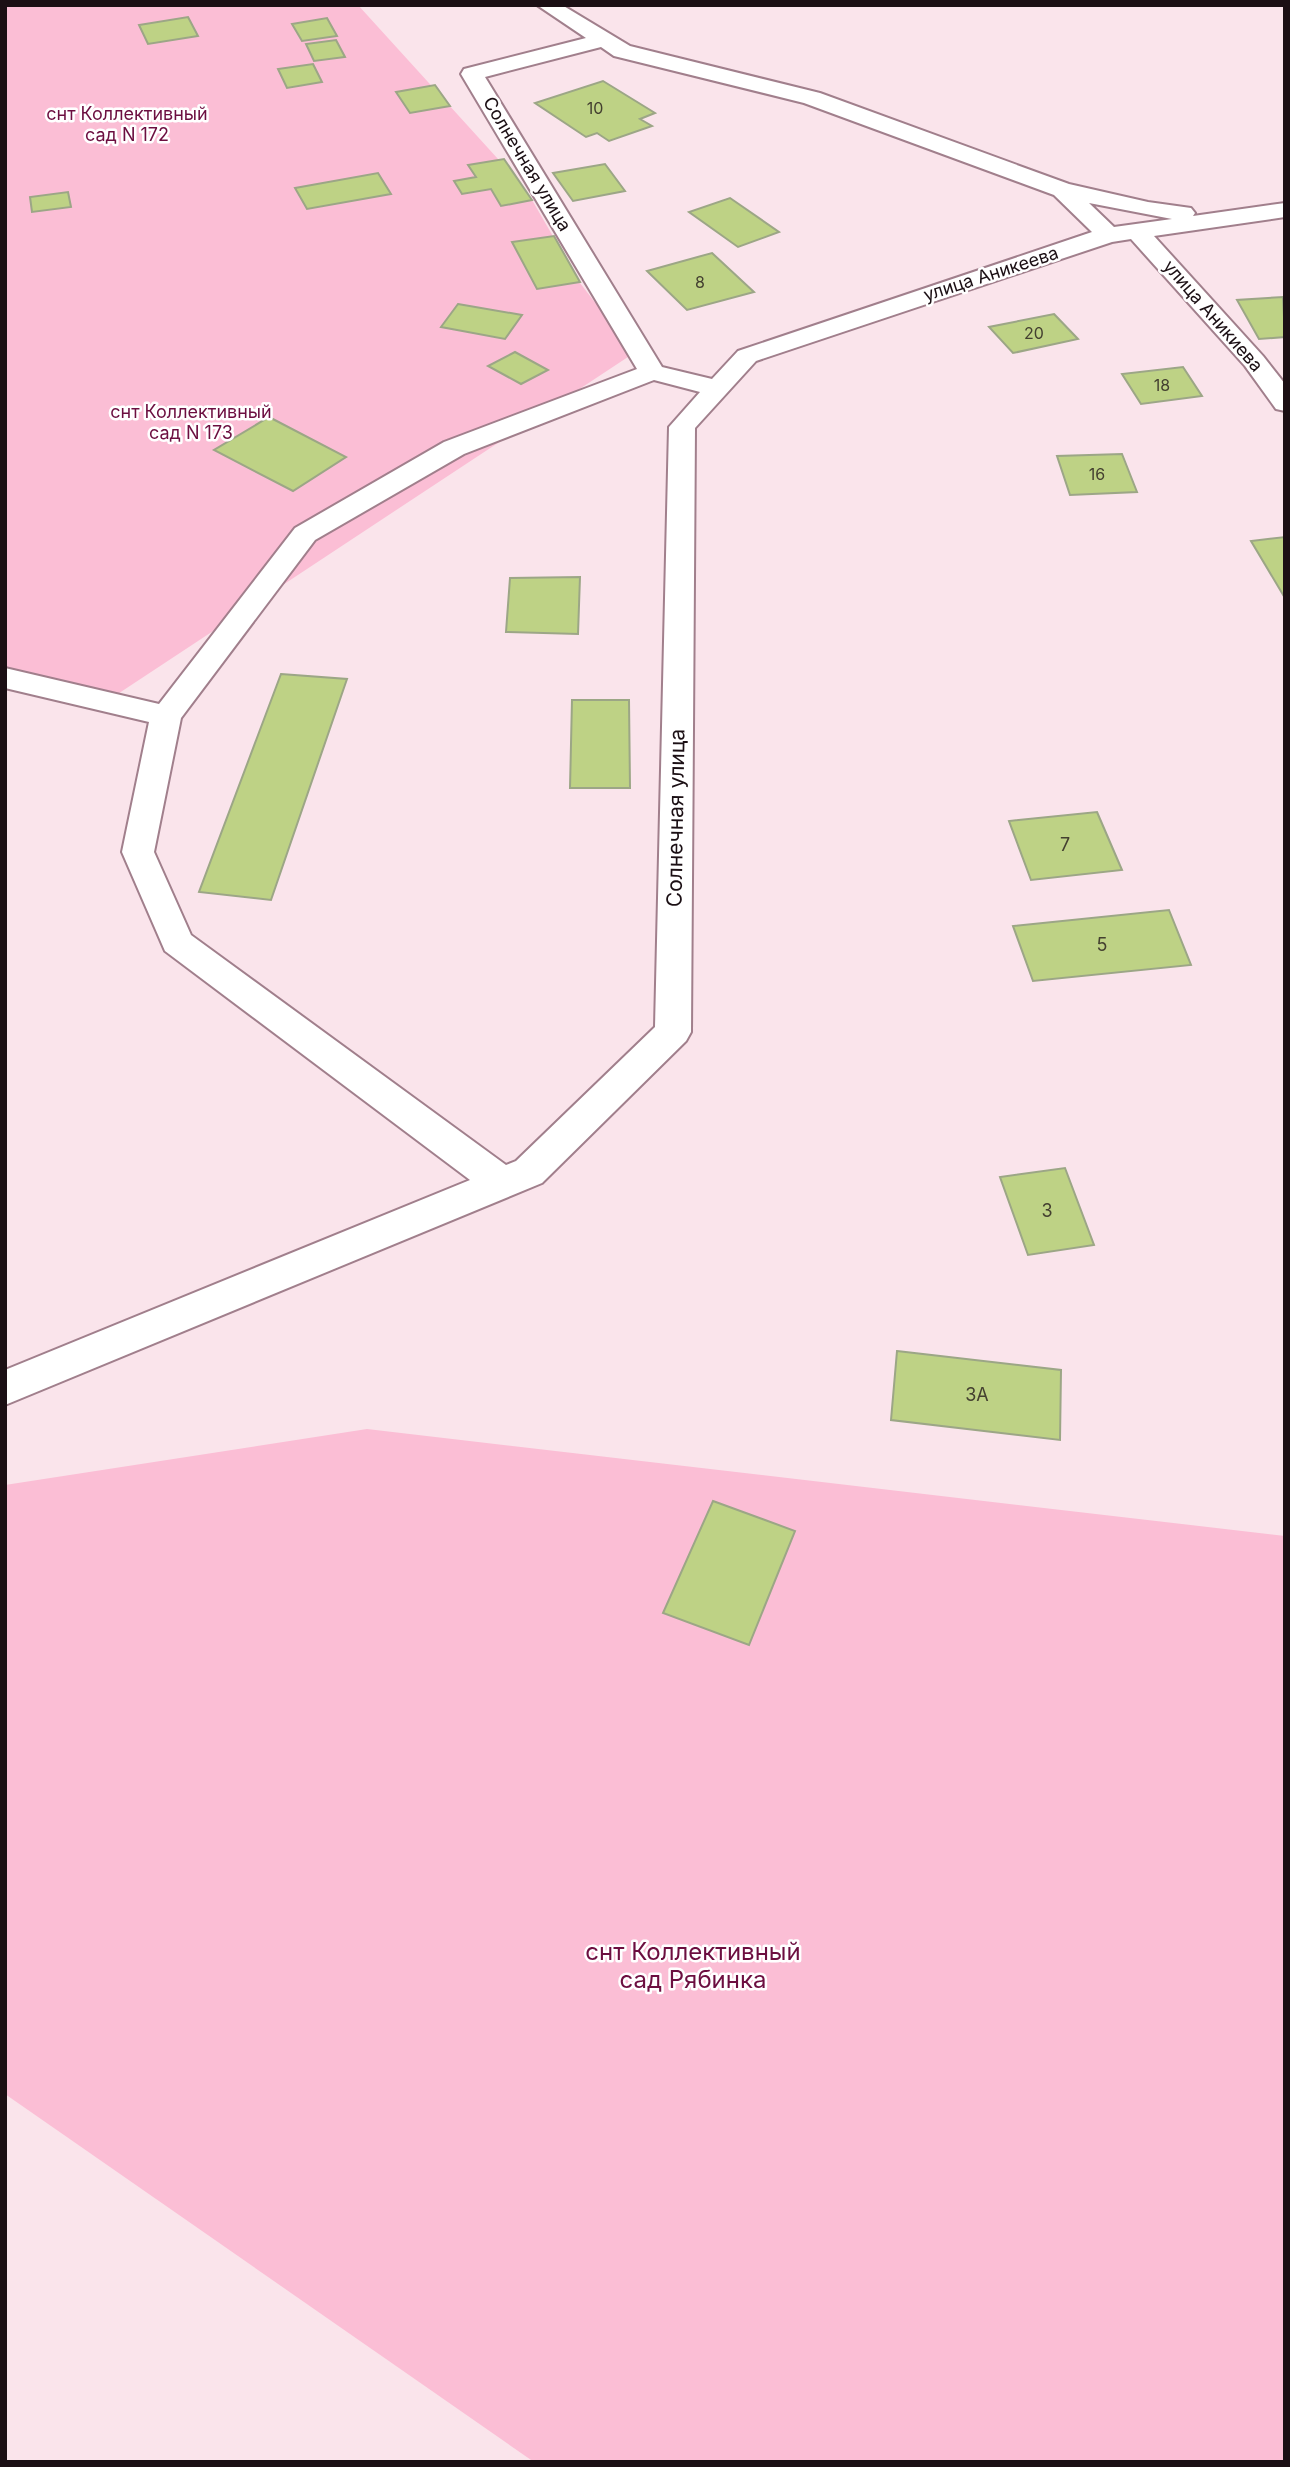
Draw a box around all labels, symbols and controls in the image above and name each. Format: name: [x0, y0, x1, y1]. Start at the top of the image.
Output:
street label: Солнечная улица: [479, 93, 576, 235]
house number: 10: [587, 98, 603, 118]
park label: снт Коллективный сад N 172: [46, 103, 208, 145]
street label: улица Аникеева: [921, 242, 1061, 305]
street label: улица Аникиева: [1159, 256, 1268, 376]
house number: 8: [695, 272, 705, 292]
house number: 20: [1024, 323, 1044, 343]
house number: 18: [1154, 375, 1170, 395]
park label: снт Коллективный сад N 173: [110, 401, 272, 443]
house number: 16: [1089, 464, 1105, 484]
street label: Солнечная улица: [661, 729, 690, 907]
house number: 7: [1060, 834, 1070, 855]
house number: 5: [1097, 934, 1107, 955]
house number: 3: [1041, 1200, 1053, 1221]
house number: 3А: [965, 1384, 989, 1405]
park label: снт Коллективный сад Рябинка: [585, 1937, 801, 1994]

